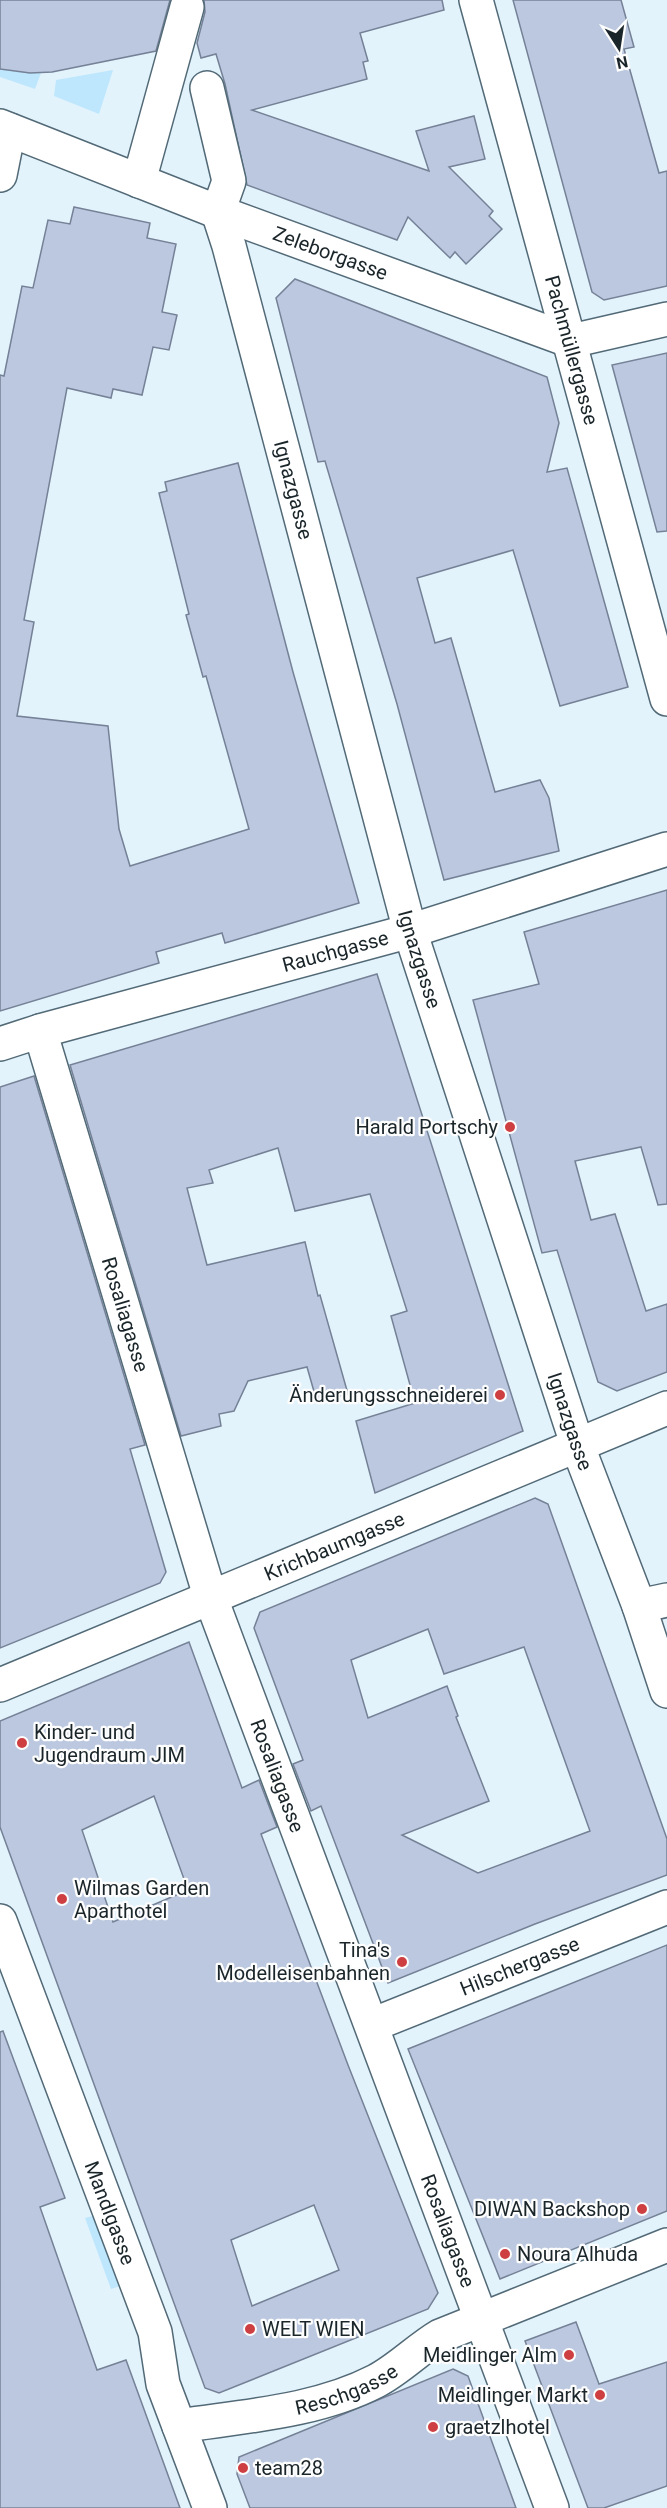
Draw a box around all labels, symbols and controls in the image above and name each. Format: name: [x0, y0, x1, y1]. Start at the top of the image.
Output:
north arrow: [589, 18, 649, 78]
text: N: [615, 52, 630, 73]
street label: Zeleborgasse: [270, 221, 391, 285]
street label: Pachmüllergasse: [540, 273, 604, 428]
street label: Ignazgasse: [269, 438, 318, 542]
street label: Ignazgasse: [393, 908, 446, 1011]
street label: Rauchgasse: [280, 925, 391, 977]
place label: Harald Portschy: [356, 1115, 499, 1139]
marker: Harald Portschy: [503, 1120, 517, 1134]
street label: Rosaliagasse: [97, 1254, 154, 1375]
street label: Ignazgasse: [543, 1369, 598, 1474]
place label: Änderungsschneiderei: [289, 1383, 488, 1407]
marker: Änderungsschneiderei: [493, 1388, 507, 1402]
street label: Krichbaumgasse: [261, 1506, 408, 1586]
street label: Rosaliagasse: [245, 1716, 310, 1836]
place label: Kinder- und Jugendraum JIM: [34, 1720, 185, 1767]
marker: Kinder- und Jugendraum JIM: [15, 1736, 29, 1750]
place label: Wilmas Garden Aparthotel: [74, 1876, 209, 1923]
marker: Wilmas Garden Aparthotel: [55, 1892, 69, 1906]
street label: Hilschergasse: [456, 1931, 583, 2001]
place label: Tina's Modelleisenbahnen: [216, 1938, 390, 1985]
marker: Tina's Modelleisenbahnen: [395, 1955, 409, 1969]
street label: Mandlgasse: [80, 2158, 141, 2268]
street label: Rosaliagasse: [416, 2171, 480, 2291]
place label: DIWAN Backshop: [474, 2197, 630, 2221]
marker: DIWAN Backshop: [635, 2202, 649, 2216]
place label: Noura Alhuda: [517, 2242, 638, 2266]
marker: Noura Alhuda: [498, 2247, 512, 2261]
place label: WELT WIEN: [262, 2317, 365, 2341]
marker: WELT WIEN: [243, 2322, 257, 2336]
place label: Meidlinger Alm: [423, 2343, 557, 2367]
marker: Meidlinger Alm: [562, 2348, 576, 2362]
street label: Reschgasse: [293, 2359, 402, 2420]
place label: Meidlinger Markt: [438, 2383, 588, 2407]
marker: Meidlinger Markt: [593, 2388, 607, 2402]
place label: graetzlhotel: [445, 2415, 550, 2439]
marker: graetzlhotel: [426, 2420, 440, 2434]
place label: team28: [255, 2456, 323, 2480]
marker: team28: [236, 2461, 250, 2475]

